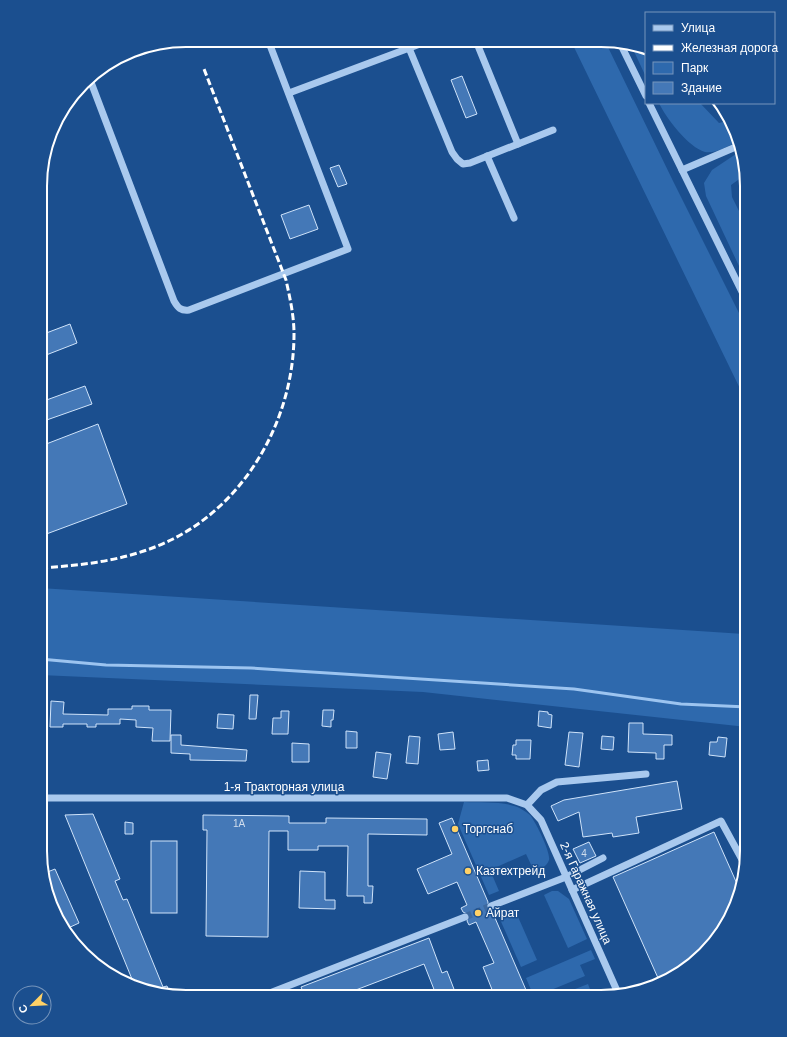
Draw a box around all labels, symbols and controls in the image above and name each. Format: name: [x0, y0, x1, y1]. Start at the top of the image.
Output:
legend: [645, 12, 775, 104]
text: Улица: [681, 21, 715, 35]
text: Железная дорога: [681, 41, 778, 55]
text: Парк: [681, 61, 709, 75]
text: Здание: [681, 81, 722, 95]
street label: 1-я Тракторная улица: [224, 780, 345, 794]
house number: 1А: [233, 818, 245, 829]
place label: Торгснаб: [463, 822, 513, 836]
marker: Торгснаб: [450, 824, 460, 834]
street label: 2-я Гаражная улица: [557, 840, 615, 947]
house number: 4: [581, 848, 587, 859]
place label: Казтехтрейд: [476, 864, 545, 878]
marker: Казтехтрейд: [463, 866, 473, 876]
place label: Айрат: [486, 906, 520, 920]
marker: Айрат: [473, 908, 483, 918]
north arrow: [12, 985, 52, 1025]
text: С: [16, 1003, 30, 1015]

